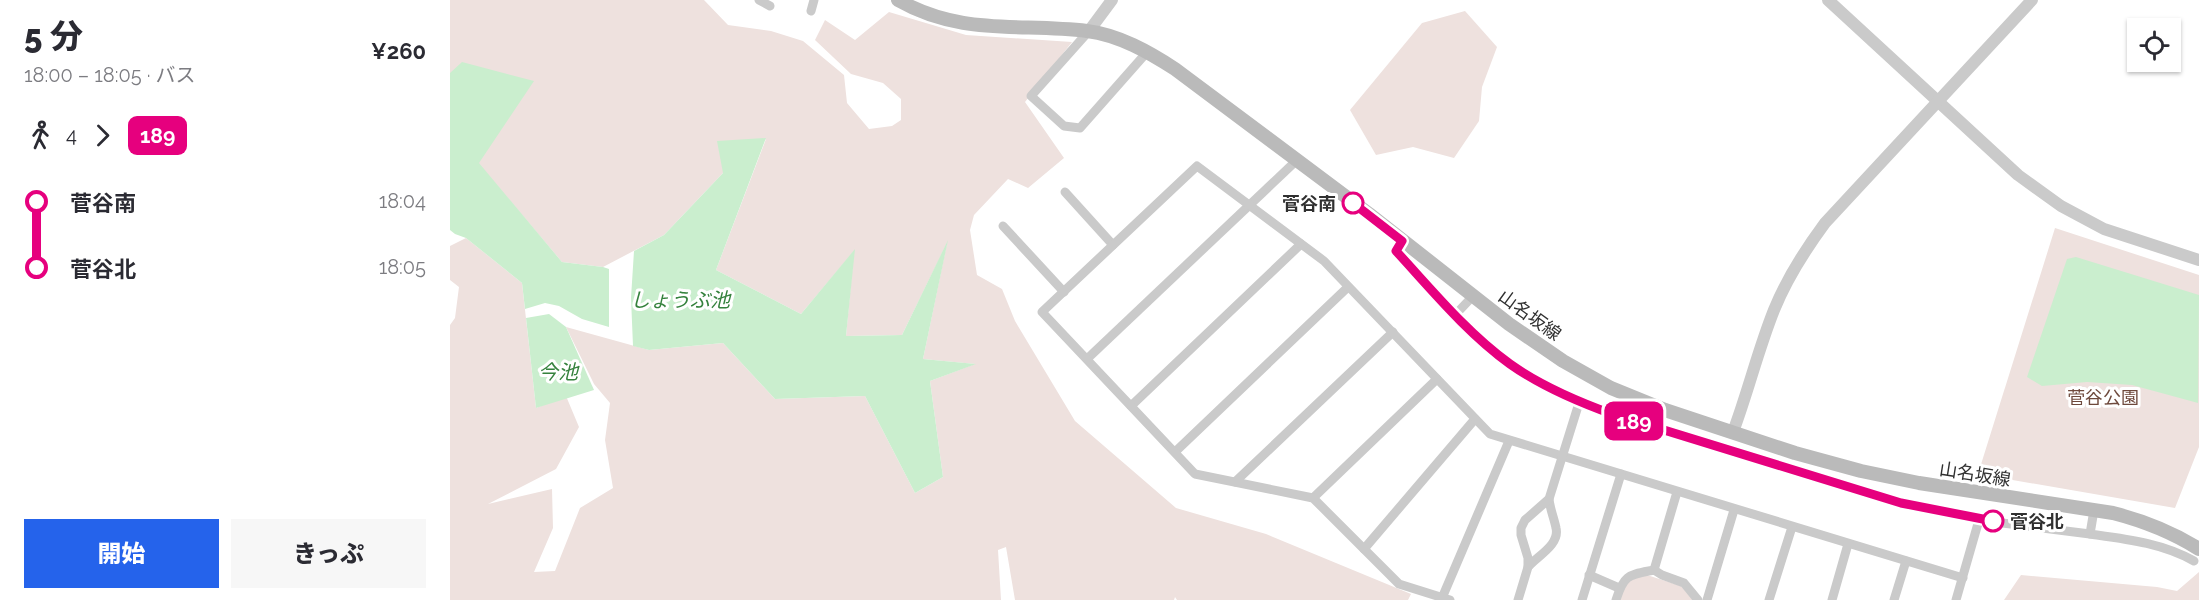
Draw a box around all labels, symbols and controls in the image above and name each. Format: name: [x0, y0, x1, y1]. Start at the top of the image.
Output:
text: 5 分: [24, 17, 83, 56]
map controls: [2127, 18, 2181, 72]
button: locate: [2127, 18, 2181, 72]
text: ¥260: [371, 38, 426, 64]
text: 18:00 – 18:05 · バス: [24, 63, 196, 87]
icon: walk: [24, 119, 57, 152]
icon: forward: [86, 119, 119, 152]
text: 4: [66, 123, 77, 147]
text: 189: [140, 123, 175, 148]
text: 18:04: [379, 189, 426, 213]
text: 菅谷南: [70, 190, 136, 216]
marker: 菅谷南: [1342, 192, 1364, 214]
place label: 菅谷南: [1282, 193, 1336, 214]
text: 18:05: [379, 255, 426, 279]
text: 菅谷北: [70, 256, 136, 282]
street label: 山名坂線: [1495, 285, 1565, 345]
water label: しょうぶ池: [630, 288, 732, 312]
water label: 今池: [538, 360, 580, 384]
park label: 菅谷公園: [2067, 387, 2139, 408]
line badge: 189: [1600, 402, 1668, 440]
text: 189: [1616, 409, 1652, 434]
street label: 山名坂線: [1938, 458, 2012, 490]
marker: 菅谷北: [1982, 510, 2004, 532]
place label: 菅谷北: [2010, 511, 2064, 532]
button: 開始: [24, 519, 219, 588]
button: きっぷ: [231, 519, 426, 588]

